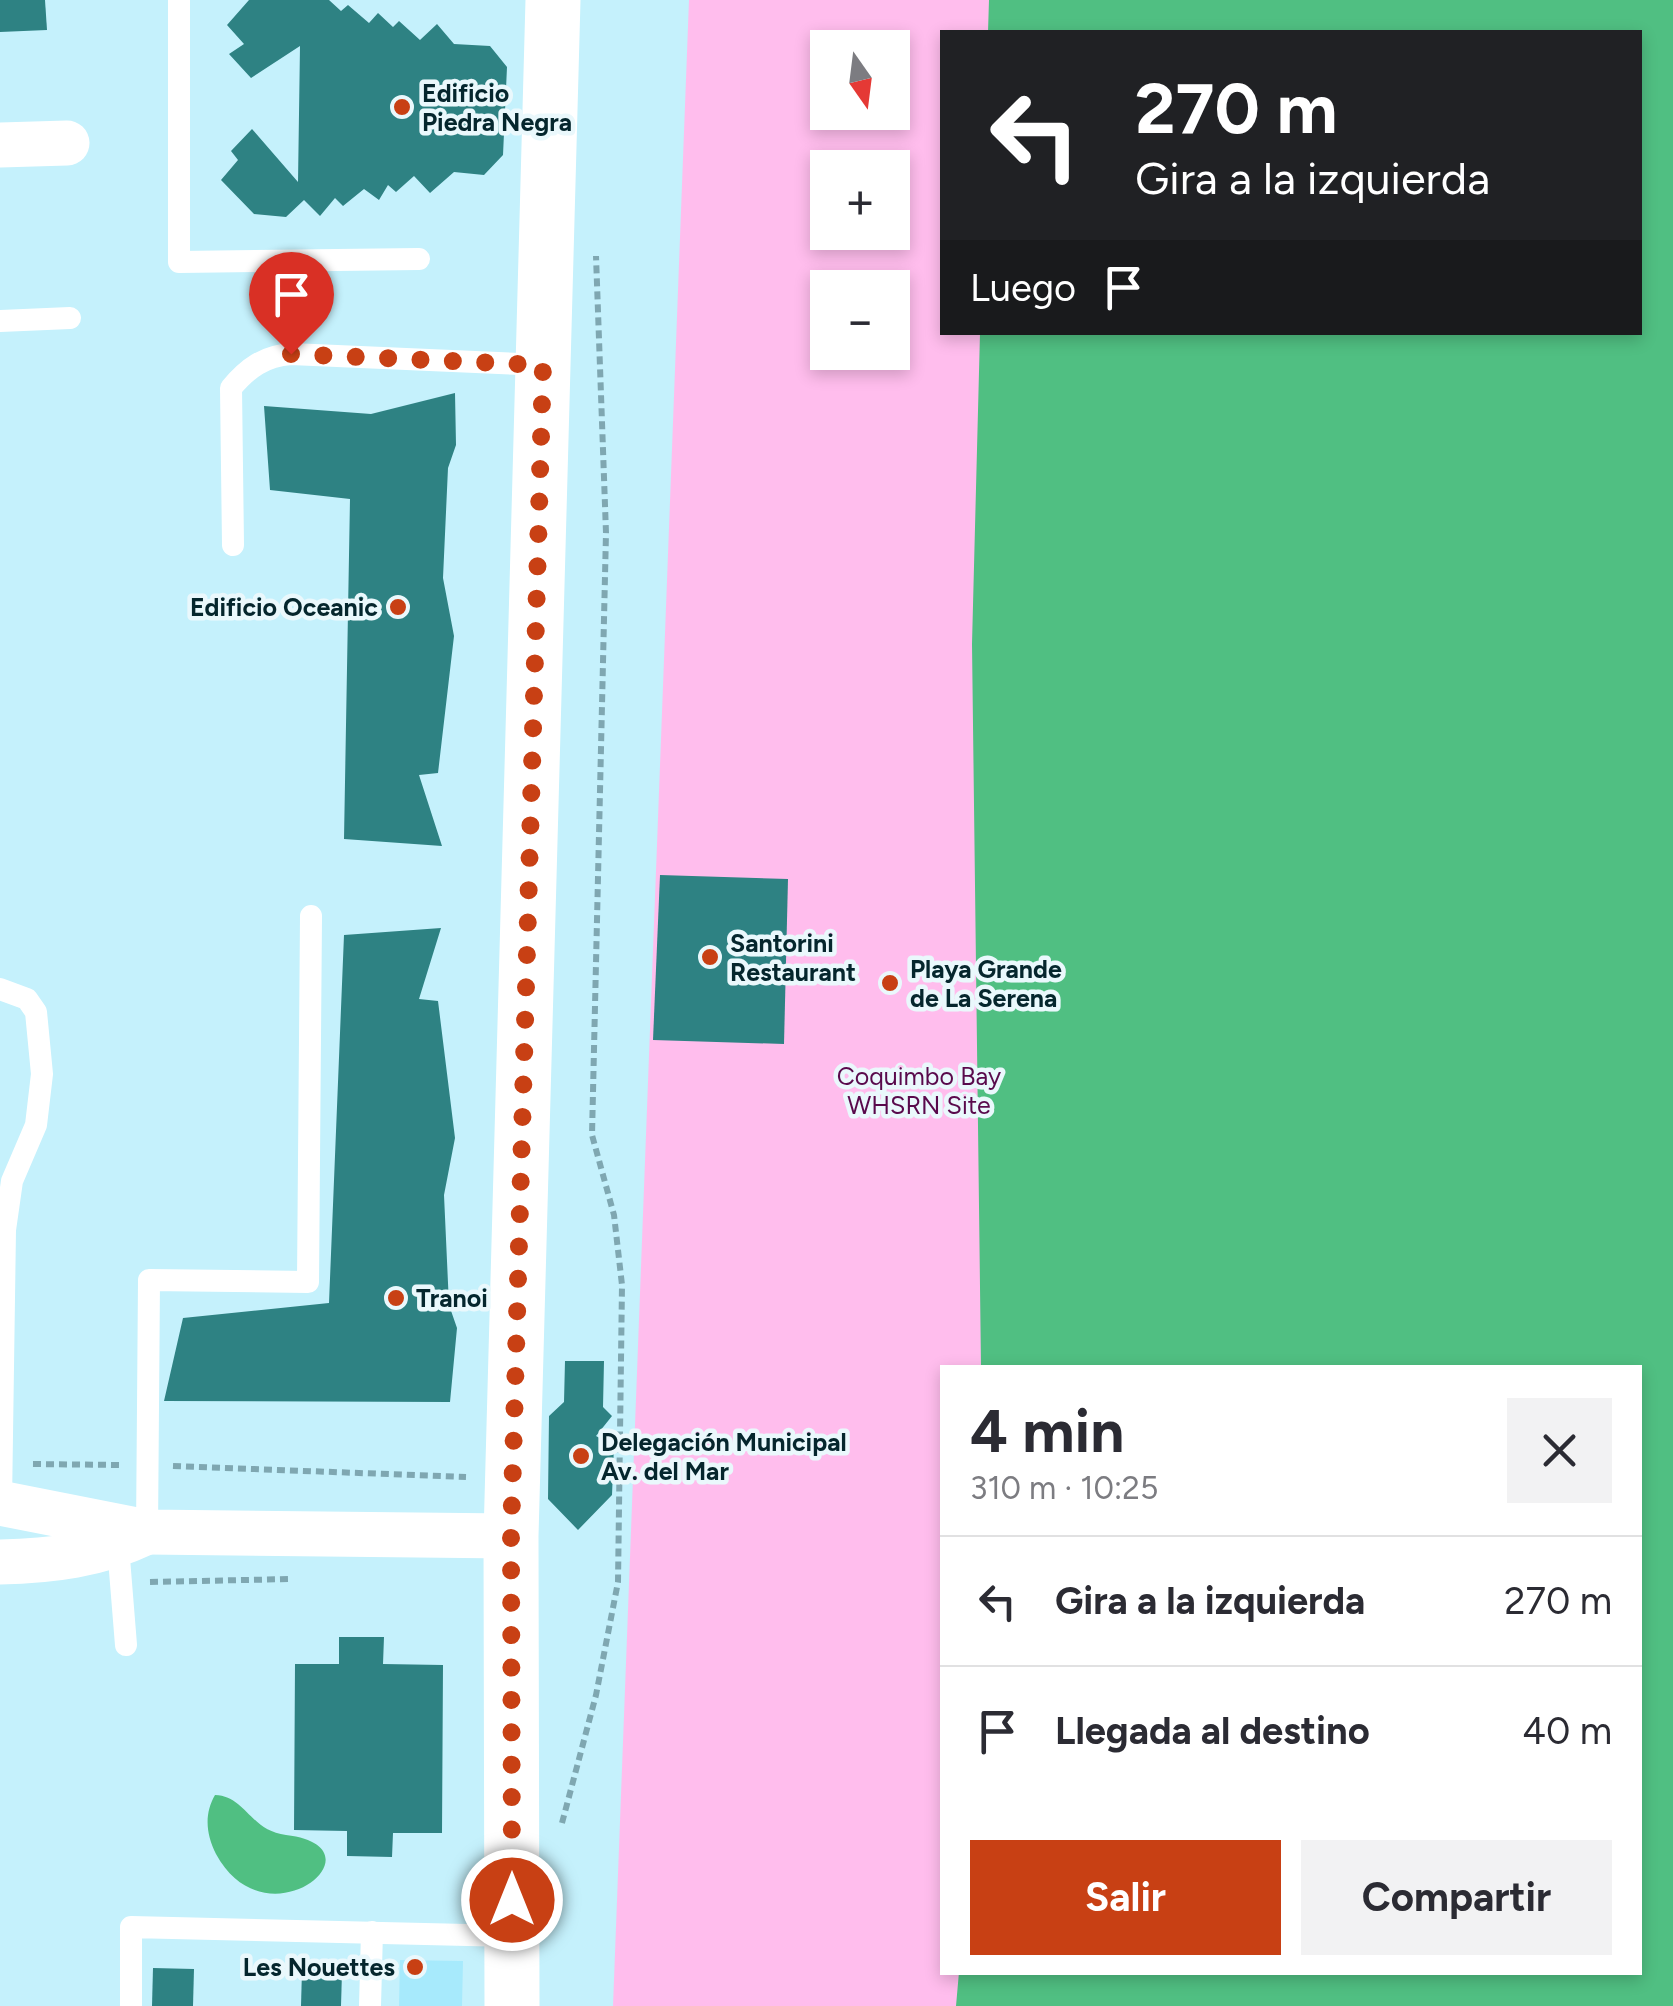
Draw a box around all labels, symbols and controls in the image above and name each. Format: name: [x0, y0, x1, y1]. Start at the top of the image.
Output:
north arrow: [810, 30, 910, 130]
map controls: [810, 30, 910, 370]
text: 270 m: [1135, 66, 1338, 151]
icon: left: [970, 70, 1100, 200]
place label: Edificio Piedra Negra: [422, 78, 572, 137]
marker: Edificio Piedra Negra: [391, 96, 413, 118]
button: +: [810, 150, 910, 250]
text: Gira a la izquierda: [1135, 151, 1490, 205]
pin: [249, 252, 334, 355]
icon: arrive: [1096, 260, 1151, 315]
text: Luego: [970, 265, 1076, 311]
icon: arrive: [264, 267, 319, 322]
button: −: [810, 270, 910, 370]
place label: Edificio Oceanic: [190, 592, 378, 622]
marker: Edificio Oceanic: [387, 596, 409, 618]
place label: Santorini Restaurant: [730, 928, 856, 987]
marker: Santorini Restaurant: [699, 946, 721, 968]
place label: Playa Grande de La Serena: [910, 954, 1062, 1013]
marker: Playa Grande de La Serena: [879, 972, 901, 994]
park label: Coquimbo Bay WHSRN Site: [837, 1061, 1001, 1120]
place label: Tranoi: [416, 1283, 488, 1313]
marker: Tranoi: [385, 1287, 407, 1309]
text: 4 min: [970, 1395, 1124, 1467]
button: close: [1507, 1398, 1612, 1503]
place label: Delegación Municipal Av. del Mar: [601, 1427, 847, 1486]
marker: Delegación Municipal Av. del Mar: [570, 1445, 592, 1467]
text: 310 m · 10:25: [970, 1469, 1158, 1507]
icon: left: [970, 1574, 1025, 1629]
text: Gira a la izquierda: [1055, 1578, 1365, 1624]
text: 270 m: [1504, 1578, 1612, 1624]
icon: arrive: [970, 1704, 1025, 1759]
text: Llegada al destino: [1055, 1708, 1370, 1754]
text: 40 m: [1522, 1708, 1612, 1754]
button: Salir: [970, 1840, 1281, 1955]
button: Compartir: [1301, 1840, 1612, 1955]
position arrow: [460, 1848, 564, 1952]
place label: Les Nouettes: [243, 1952, 395, 1982]
marker: Les Nouettes: [404, 1956, 426, 1978]

